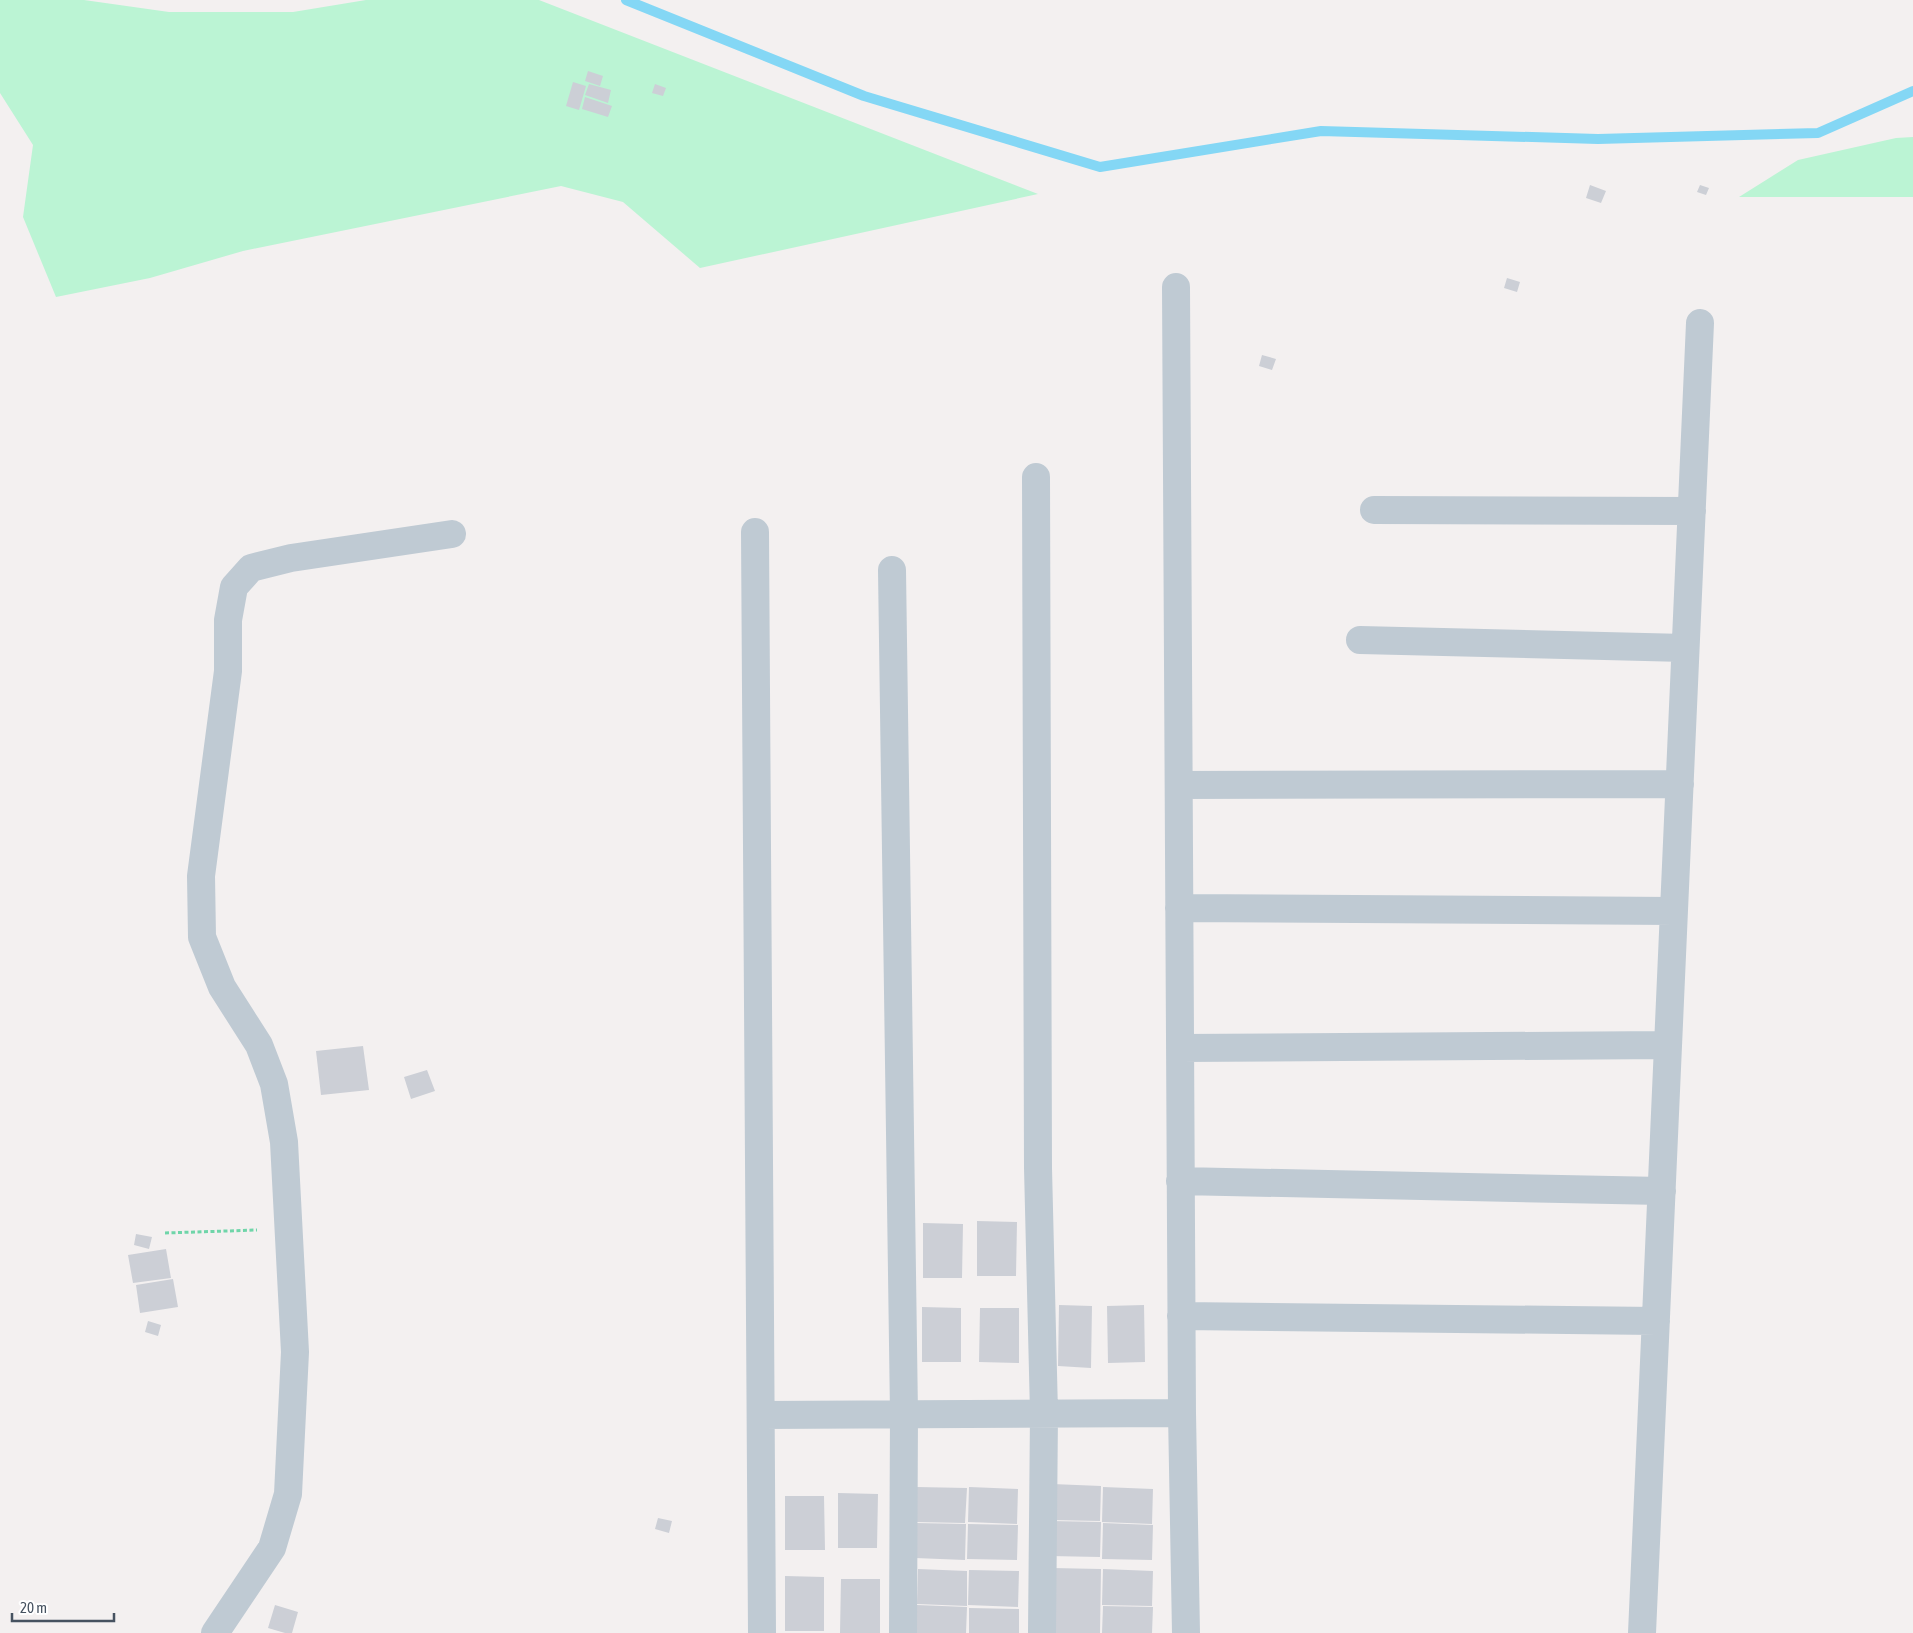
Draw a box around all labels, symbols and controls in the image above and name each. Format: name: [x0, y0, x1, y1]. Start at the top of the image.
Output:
scale bar: [12, 1590, 115, 1622]
text: 20 m: [20, 1599, 47, 1616]

